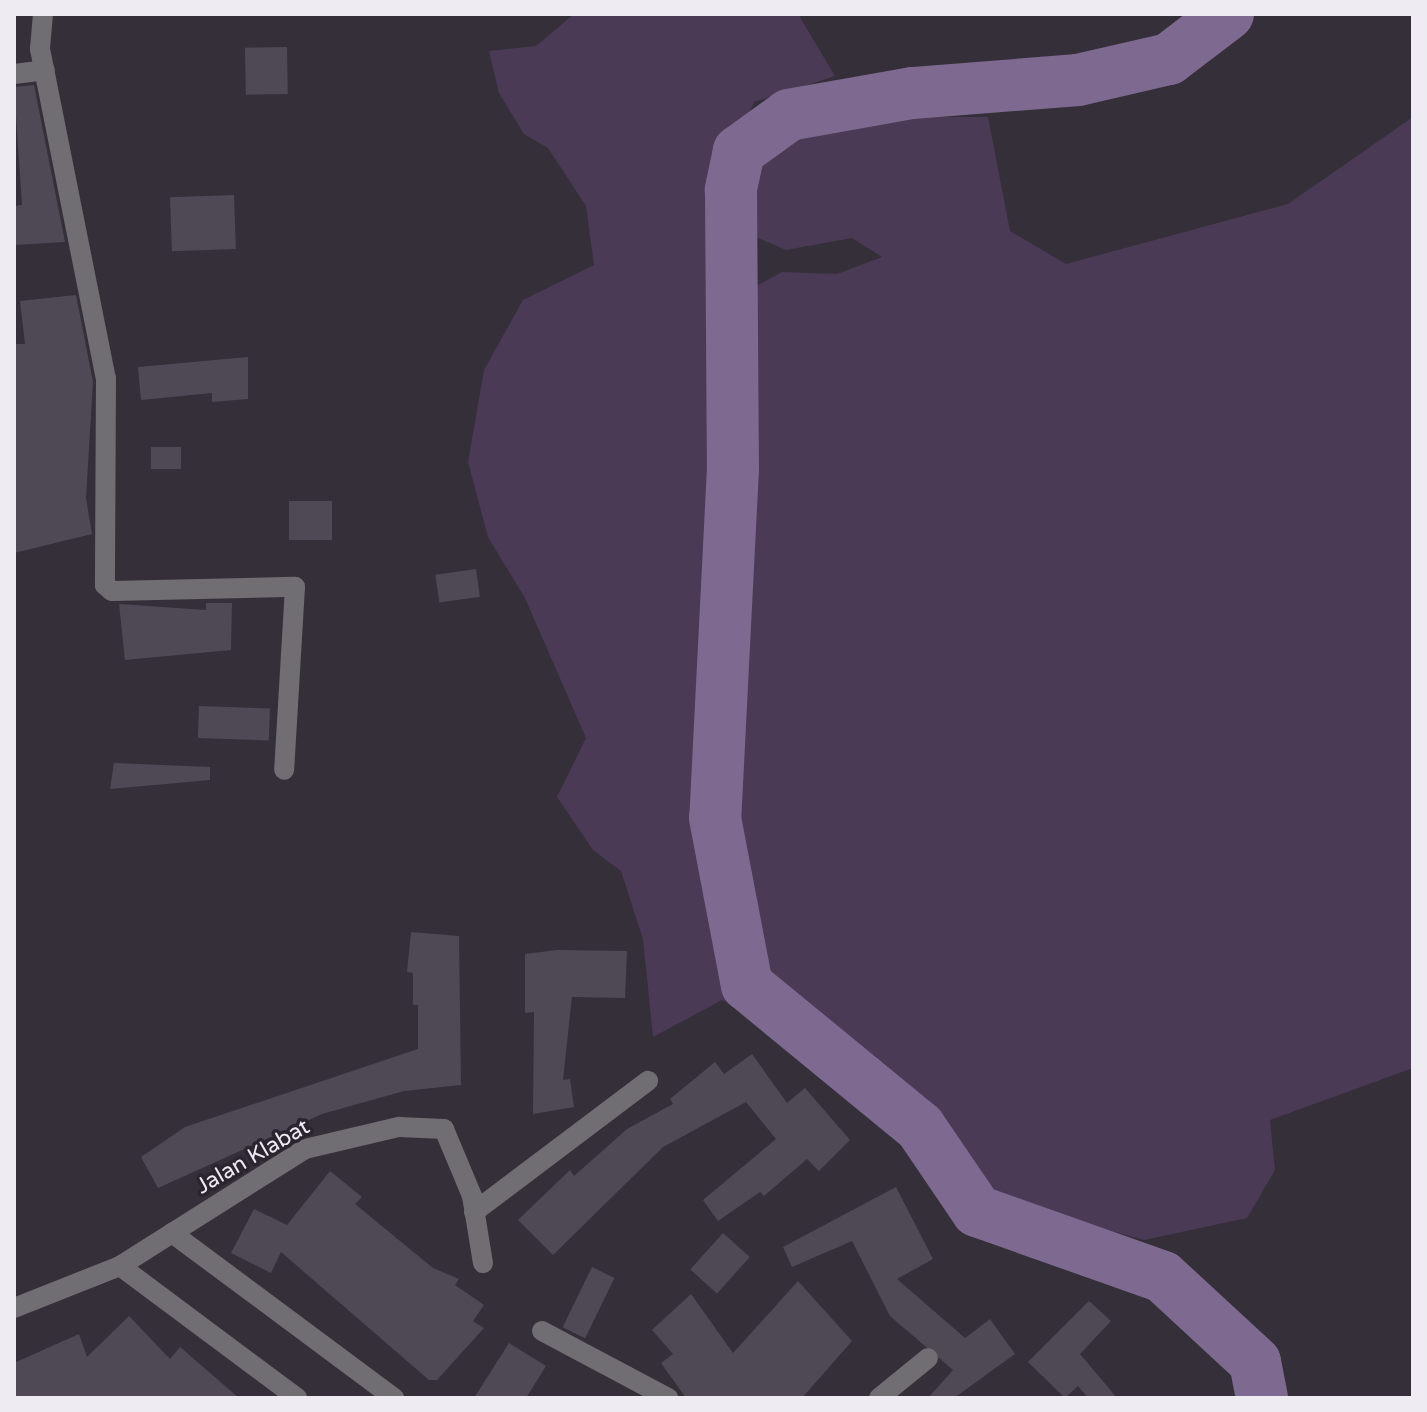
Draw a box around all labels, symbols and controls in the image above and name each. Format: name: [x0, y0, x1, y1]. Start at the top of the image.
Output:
street label: Jalan Klabat: [192, 1114, 314, 1200]

